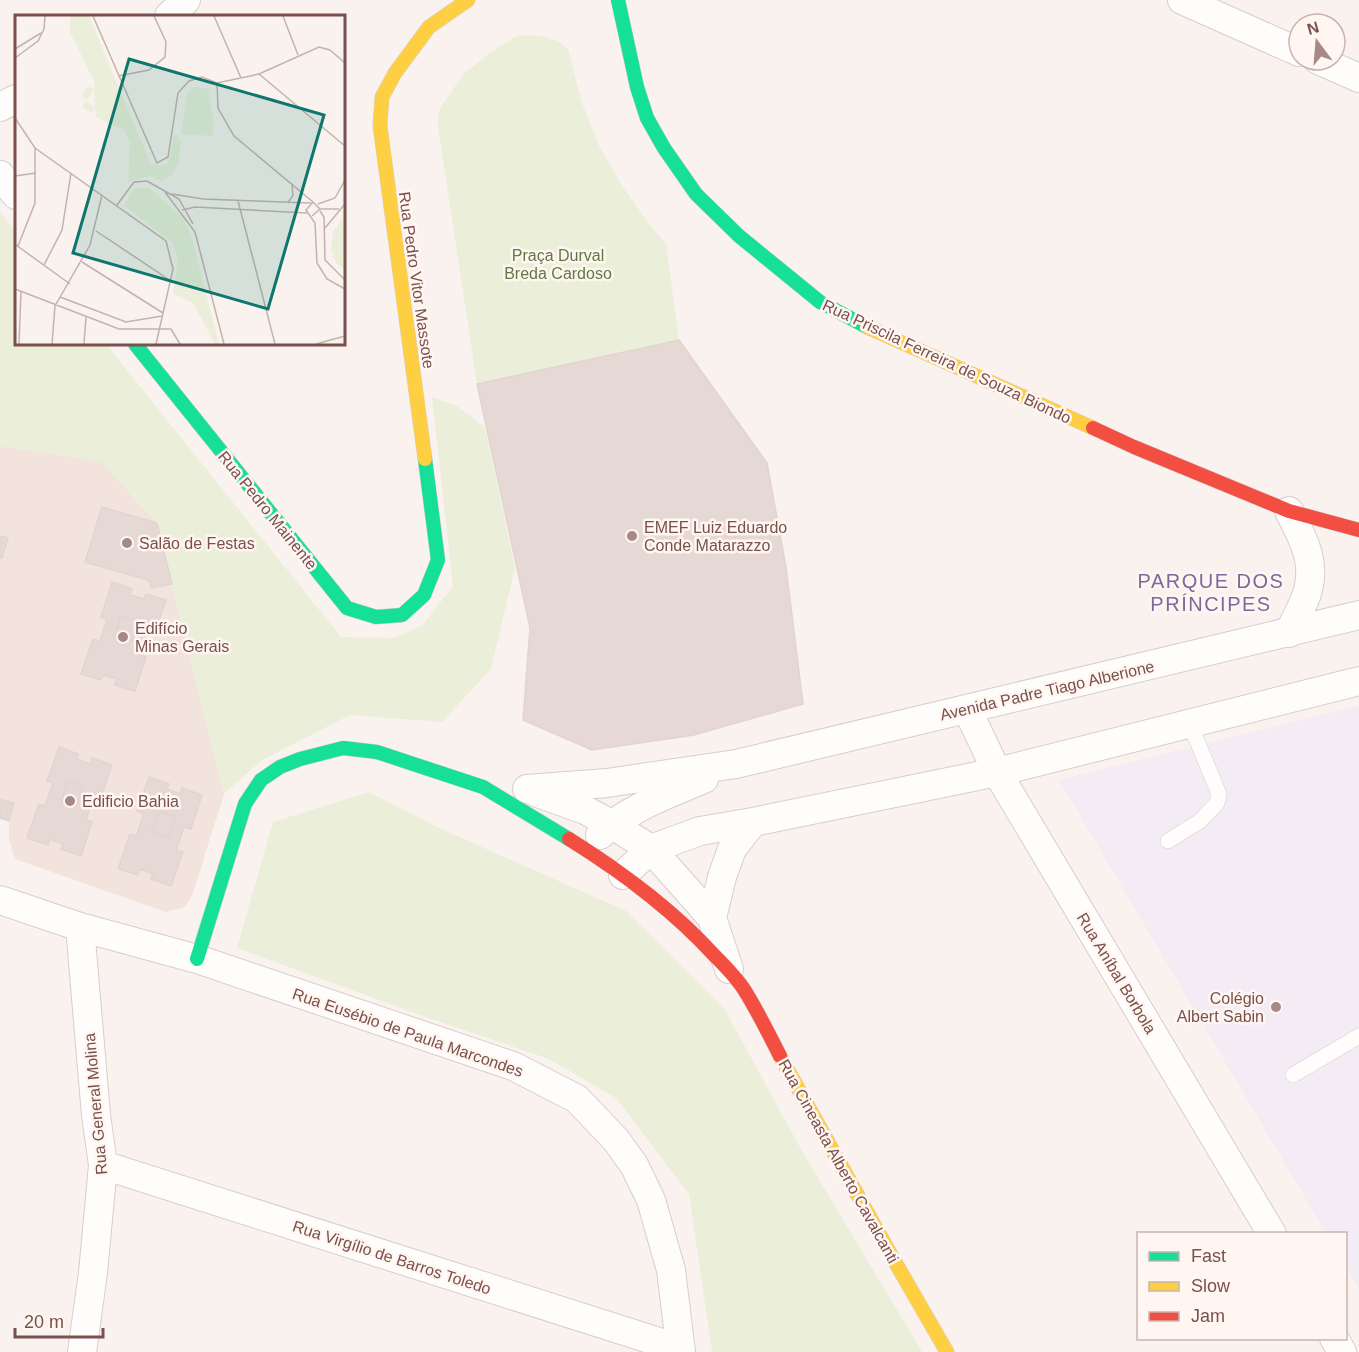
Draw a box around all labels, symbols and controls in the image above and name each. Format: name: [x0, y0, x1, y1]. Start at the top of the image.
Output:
north arrow: [1287, 12, 1347, 72]
inset map: [15, 15, 345, 345]
text: N: [1305, 18, 1321, 38]
street label: Rua Pedro Vitor Massote: [396, 191, 437, 370]
park label: Praça Durval Breda Cardoso: [504, 247, 612, 282]
street label: Rua Priscila Ferreira de Souza Biondo: [820, 296, 1074, 427]
street label: Rua Pedro Mainente: [215, 448, 320, 573]
place label: EMEF Luiz Eduardo Conde Matarazzo: [644, 519, 787, 554]
marker: EMEF Luiz Eduardo Conde Matarazzo: [625, 529, 639, 543]
place label: Salão de Festas: [139, 535, 255, 552]
marker: Salão de Festas: [120, 536, 134, 550]
district label: PARQUE DOS PRÍNCIPES: [1138, 570, 1284, 615]
place label: Edifício Minas Gerais: [135, 620, 229, 655]
marker: Edifício Minas Gerais: [116, 630, 130, 644]
street label: Avenida Padre Tiago Alberione: [938, 658, 1156, 723]
place label: Edificio Bahia: [82, 793, 179, 810]
marker: Edificio Bahia: [63, 794, 77, 808]
street label: Rua Aníbal Borbola: [1074, 910, 1159, 1037]
street label: Rua Eusébio de Paula Marcondes: [290, 985, 525, 1080]
place label: Colégio Albert Sabin: [1177, 990, 1264, 1025]
marker: Colégio Albert Sabin: [1269, 1000, 1283, 1014]
street label: Rua General Molina: [81, 1032, 110, 1176]
street label: Rua Cineasta Alberto Cavalcanti: [775, 1056, 902, 1266]
street label: Rua Virgílio de Barros Toledo: [291, 1217, 493, 1298]
legend: [1137, 1232, 1347, 1340]
text: Fast: [1191, 1246, 1226, 1266]
text: Slow: [1191, 1276, 1231, 1296]
scale bar: [15, 1301, 104, 1339]
text: Jam: [1191, 1306, 1225, 1326]
text: 20 m: [24, 1312, 64, 1332]

